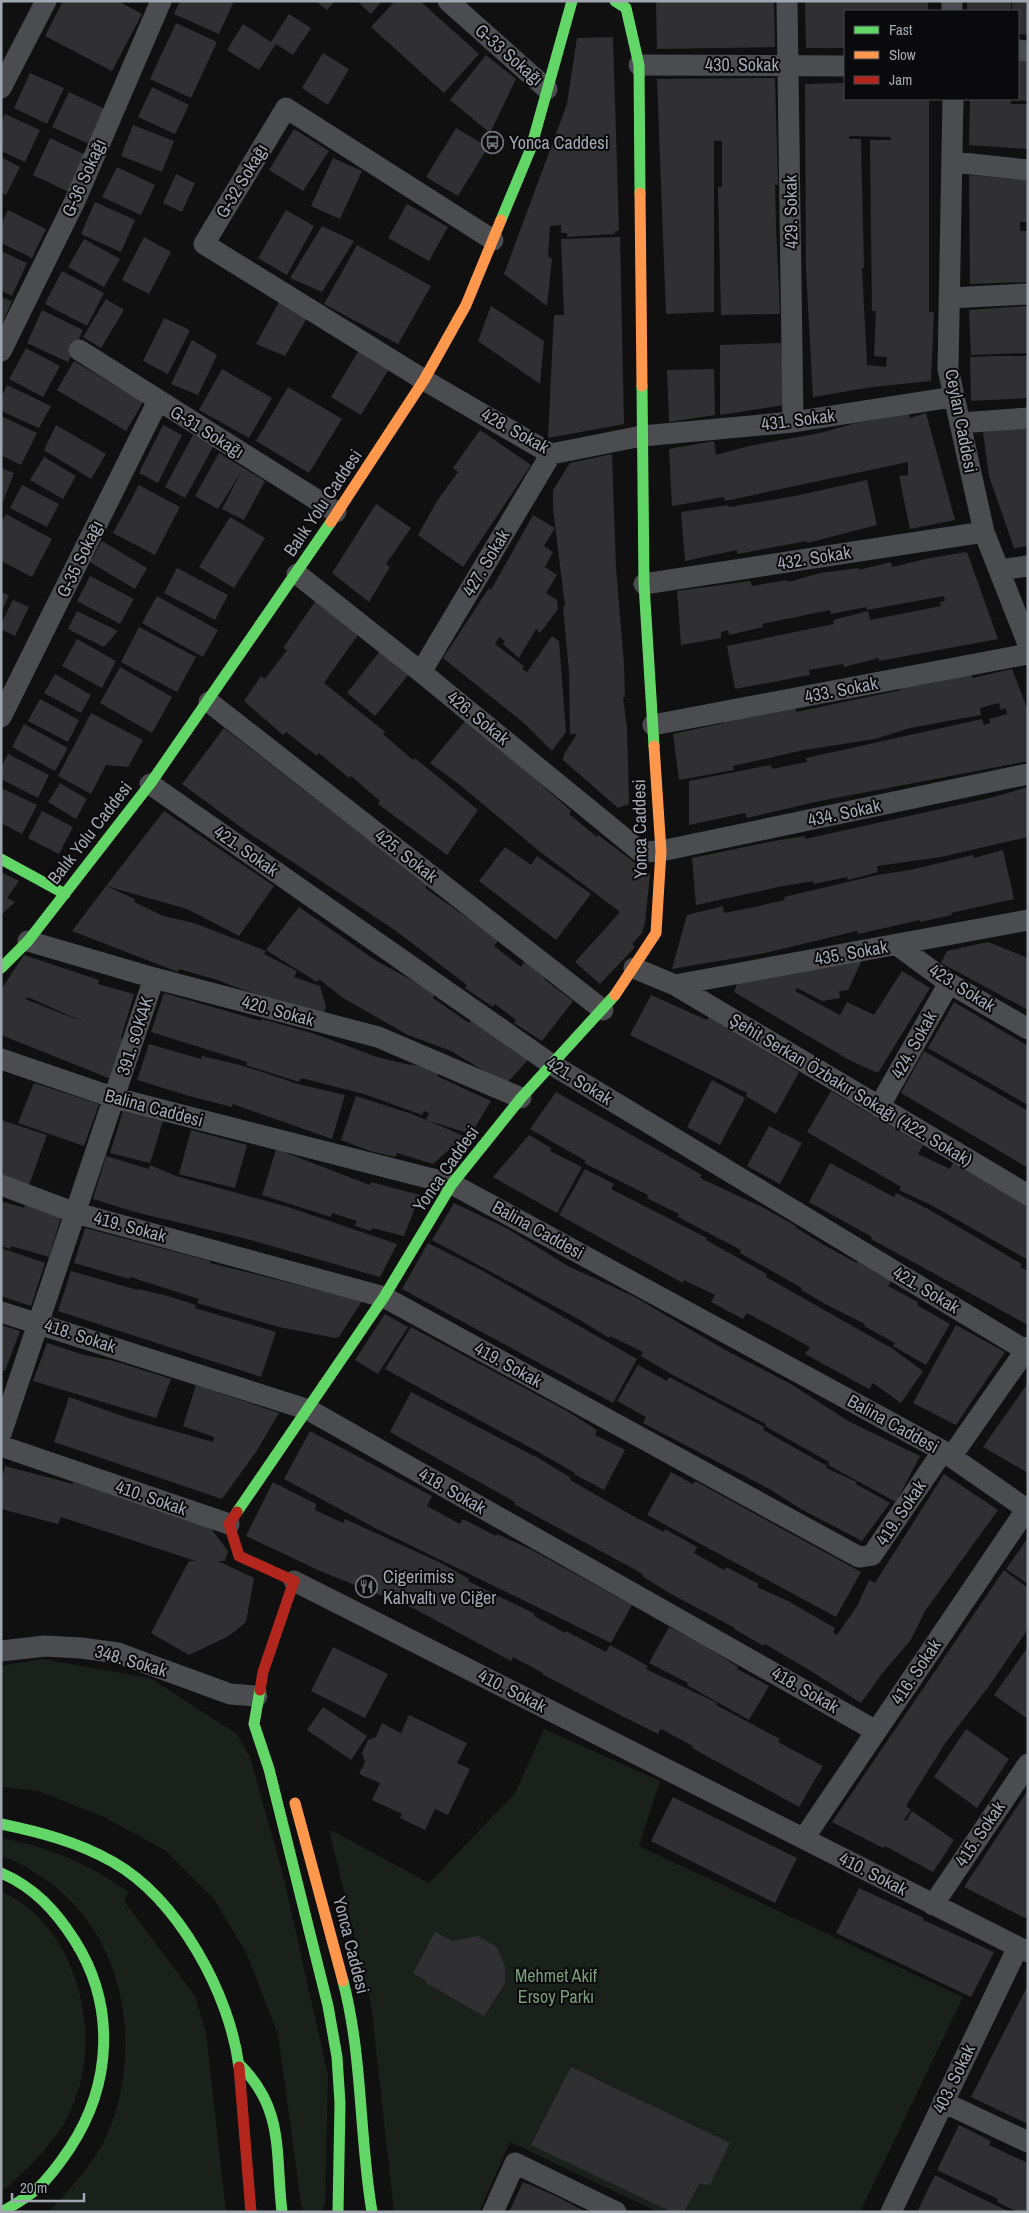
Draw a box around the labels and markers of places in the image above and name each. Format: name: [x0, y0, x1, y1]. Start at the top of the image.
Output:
place label: Yonca Caddesi: [509, 130, 609, 155]
bus stop icon: Yonca Caddesi: [481, 131, 505, 155]
place label: Cigerimiss Kahvaltı ve Ciğer: [383, 1564, 496, 1610]
restaurant icon: Cigerimiss Kahvaltı ve Ciğer: [355, 1575, 379, 1599]

